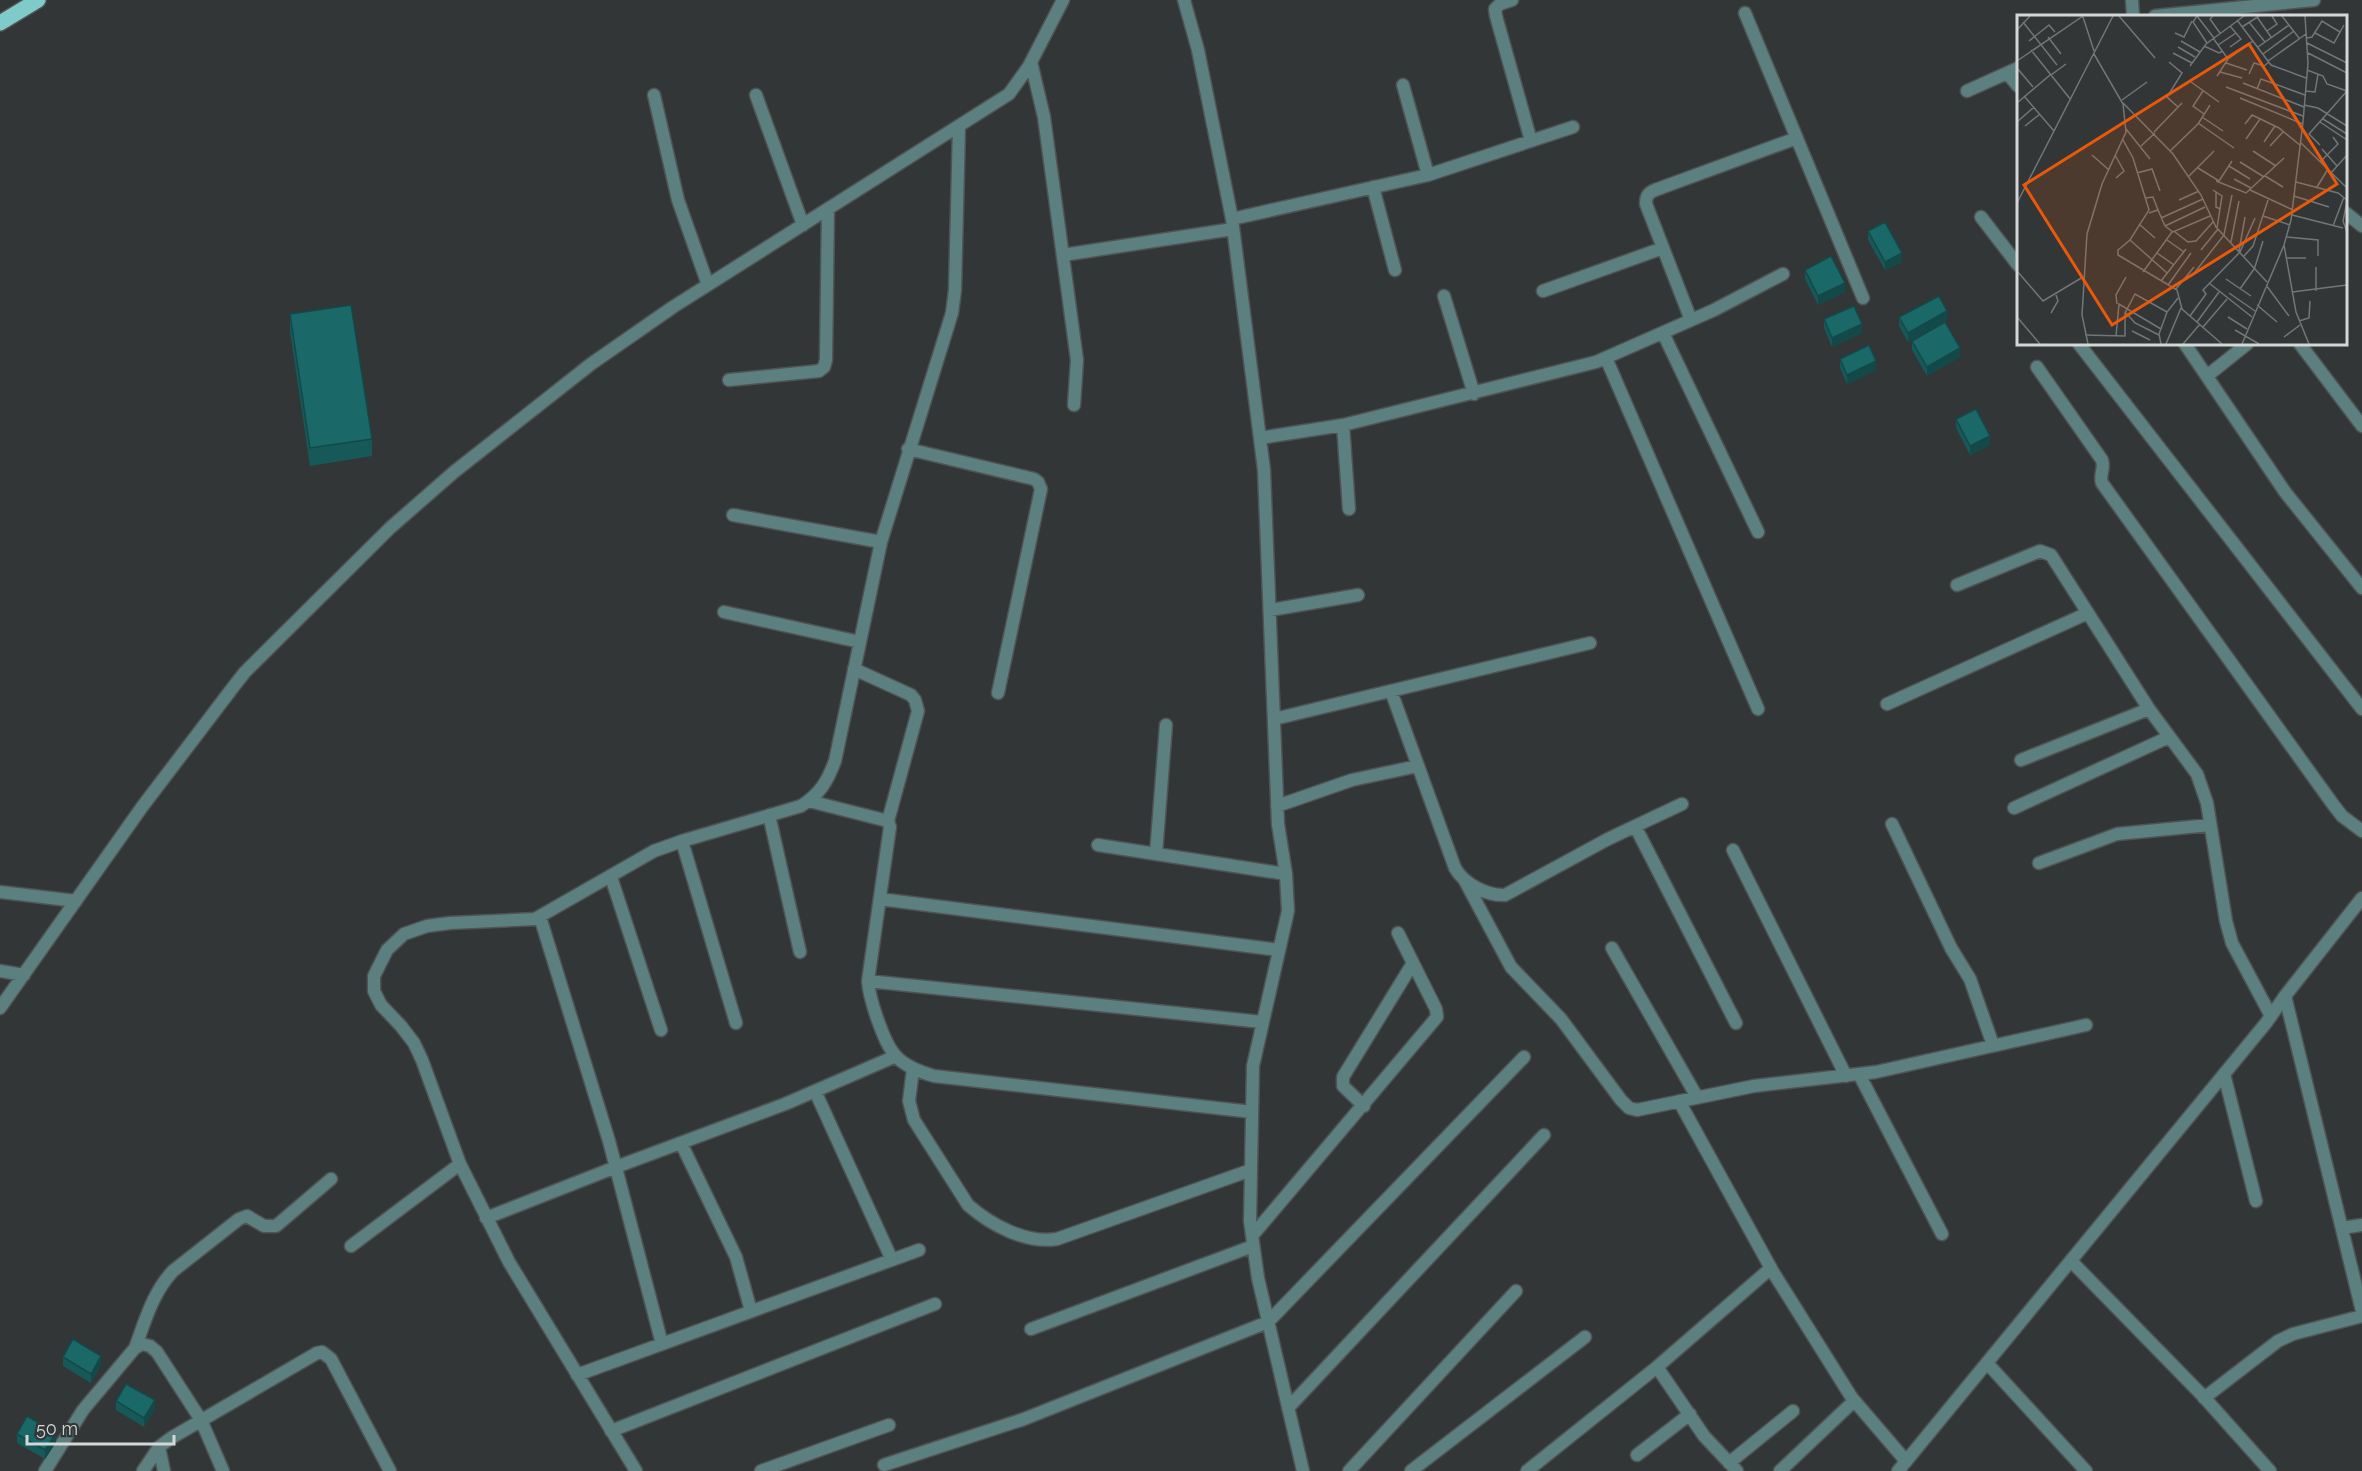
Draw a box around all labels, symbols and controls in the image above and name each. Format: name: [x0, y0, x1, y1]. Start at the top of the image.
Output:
inset map: [2017, 15, 2347, 345]
scale bar: [27, 1408, 174, 1446]
text: 50 m: [36, 1418, 78, 1439]

